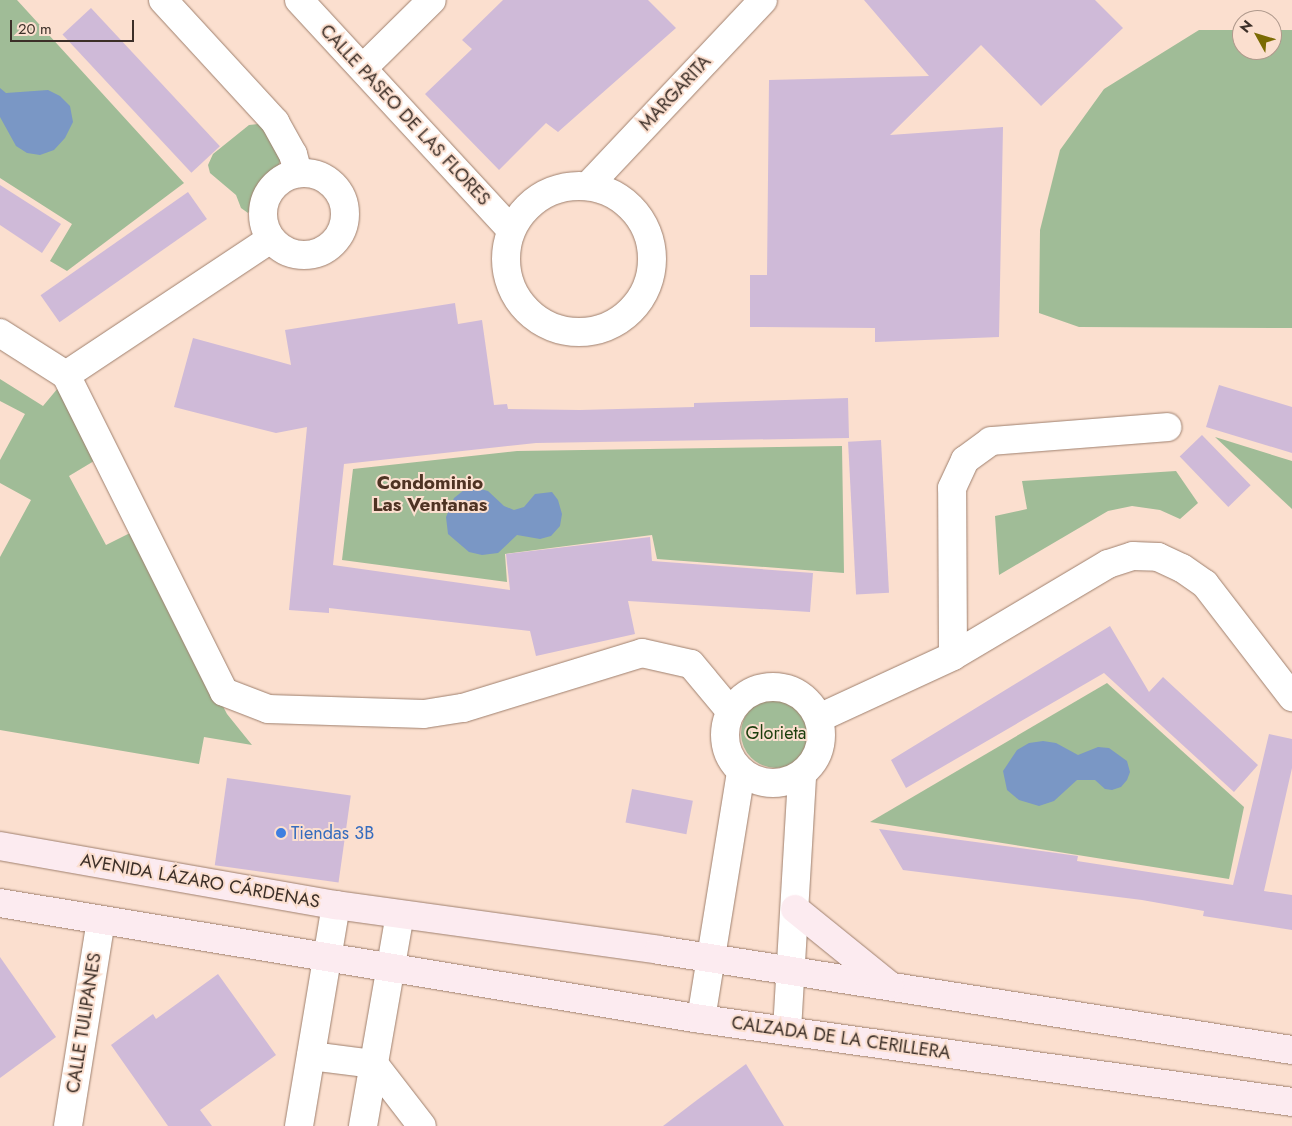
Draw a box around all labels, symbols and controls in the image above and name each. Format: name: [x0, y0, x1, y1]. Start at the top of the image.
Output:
scale bar: [12, 10, 136, 42]
north arrow: [1232, 10, 1282, 60]
text: N: [1235, 16, 1257, 37]
text: 20 m: [18, 18, 52, 40]
street label: CALLE PASEO DE LAS FLORES: [316, 20, 494, 210]
street label: MARGARITA: [635, 51, 715, 135]
district label: Condominio Las Ventanas: [372, 472, 488, 516]
park label: Glorieta: [745, 722, 807, 744]
place label: Tiendas 3B: [291, 822, 374, 844]
marker: Tiendas 3B: [275, 827, 287, 839]
street label: AVENIDA LÁZARO CÁRDENAS: [78, 849, 322, 913]
street label: CALLE TULIPANES: [62, 951, 106, 1095]
street label: CALZADA DE LA CERILLERA: [730, 1012, 952, 1064]

